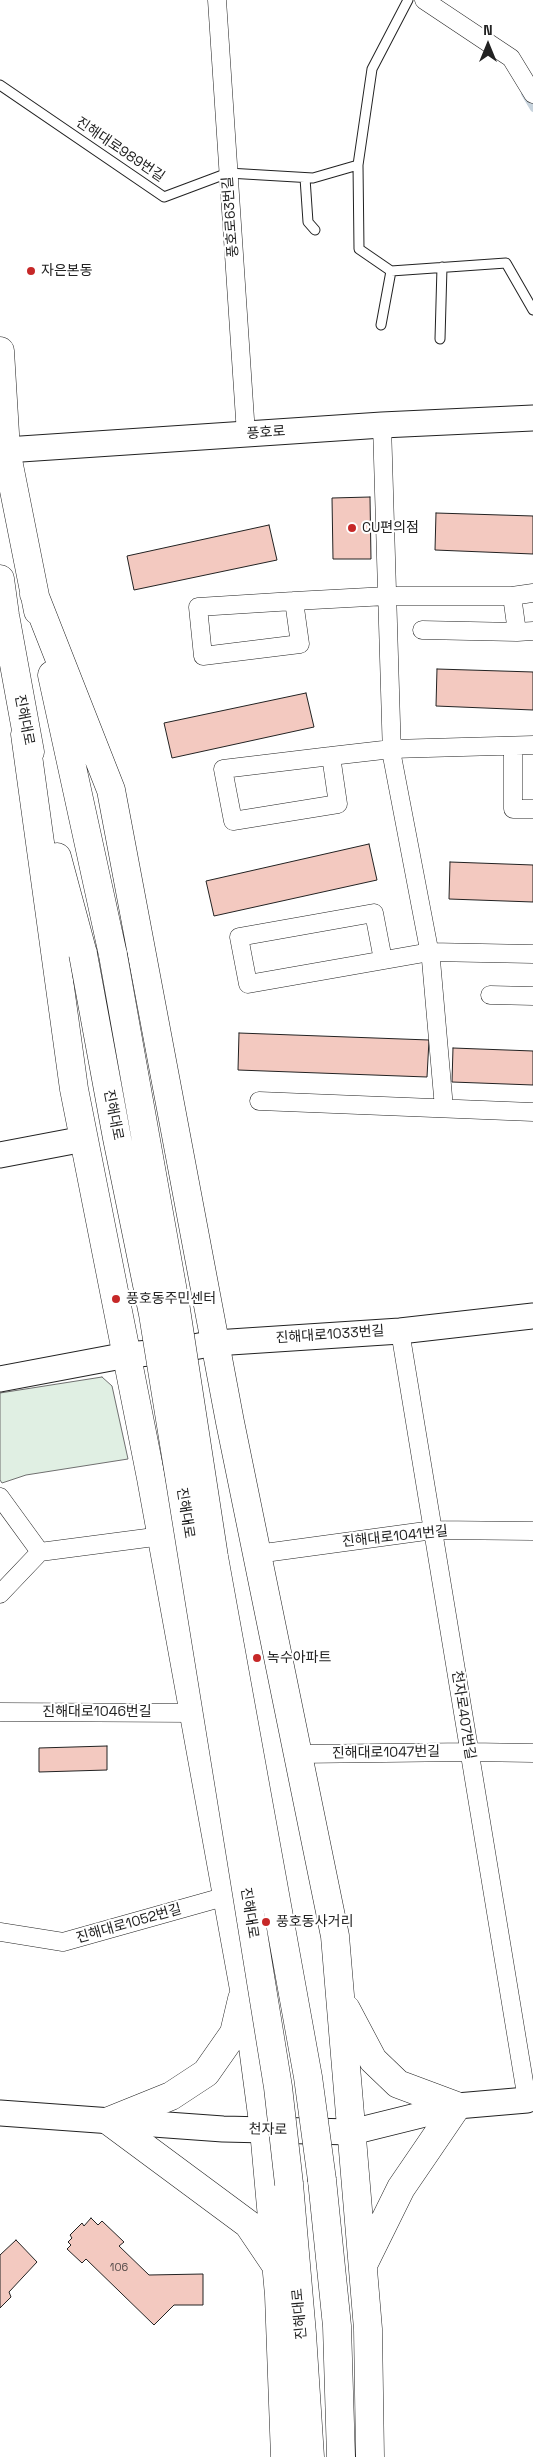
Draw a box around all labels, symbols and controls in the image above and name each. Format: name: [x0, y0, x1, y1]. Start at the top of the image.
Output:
north arrow: [463, 20, 513, 70]
text: N: [483, 21, 493, 39]
street label: 진해대로989번길: [73, 114, 167, 186]
street label: 풍호로63번길: [220, 176, 242, 258]
place label: 자은본동: [41, 263, 93, 279]
marker: 자은본동: [25, 265, 37, 277]
street label: 풍호로: [246, 423, 286, 443]
place label: CU편의점: [362, 520, 419, 536]
marker: CU편의점: [346, 522, 358, 534]
street label: 진해대로: [11, 693, 37, 747]
street label: 진해대로: [100, 1088, 126, 1142]
place label: 풍호동주민센터: [126, 1291, 216, 1307]
marker: 풍호동주민센터: [110, 1293, 122, 1305]
street label: 진해대로1033번길: [275, 1323, 385, 1347]
street label: 진해대로: [173, 1486, 197, 1540]
street label: 진해대로1041번길: [341, 1523, 449, 1551]
place label: 녹수아파트: [267, 1650, 331, 1666]
marker: 녹수아파트: [251, 1652, 263, 1664]
street label: 천자로407번길: [448, 1669, 478, 1761]
street label: 진해대로1046번길: [42, 1704, 152, 1720]
street label: 진해대로1047번길: [332, 1744, 440, 1762]
street label: 진해대로: [237, 1886, 261, 1940]
street label: 진해대로1052번길: [74, 1901, 184, 1947]
place label: 풍호동사거리: [276, 1914, 353, 1930]
marker: 풍호동사거리: [260, 1916, 272, 1928]
street label: 천자로: [249, 2121, 287, 2139]
house number: 106: [110, 2261, 128, 2275]
street label: 진해대로: [289, 2288, 311, 2340]

